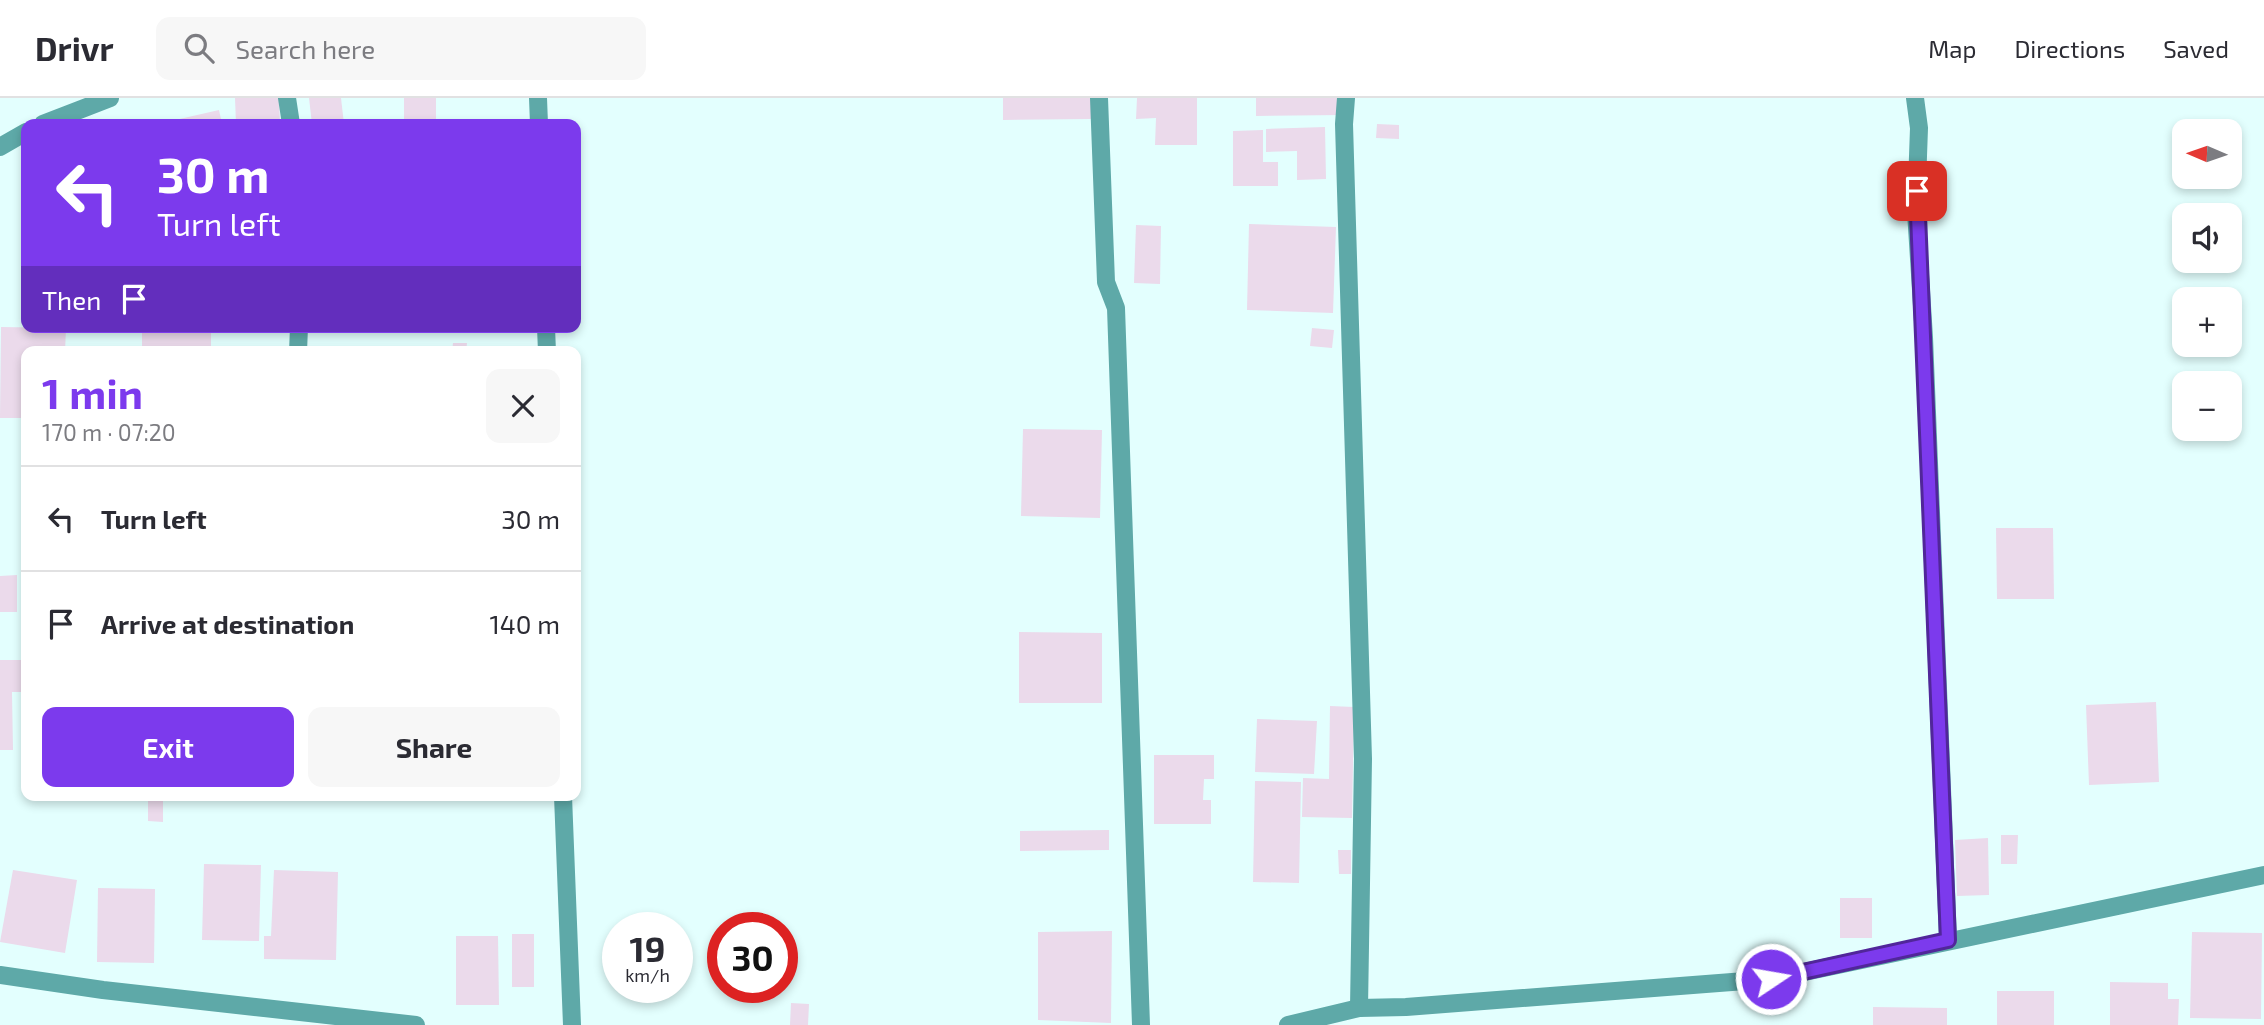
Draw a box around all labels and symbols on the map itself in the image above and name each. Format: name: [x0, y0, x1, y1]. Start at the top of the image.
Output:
north arrow: [2172, 119, 2242, 189]
pin: [1887, 161, 1947, 221]
speed limit sign: 30: [707, 912, 798, 1003]
position arrow: [1734, 942, 1808, 1016]

